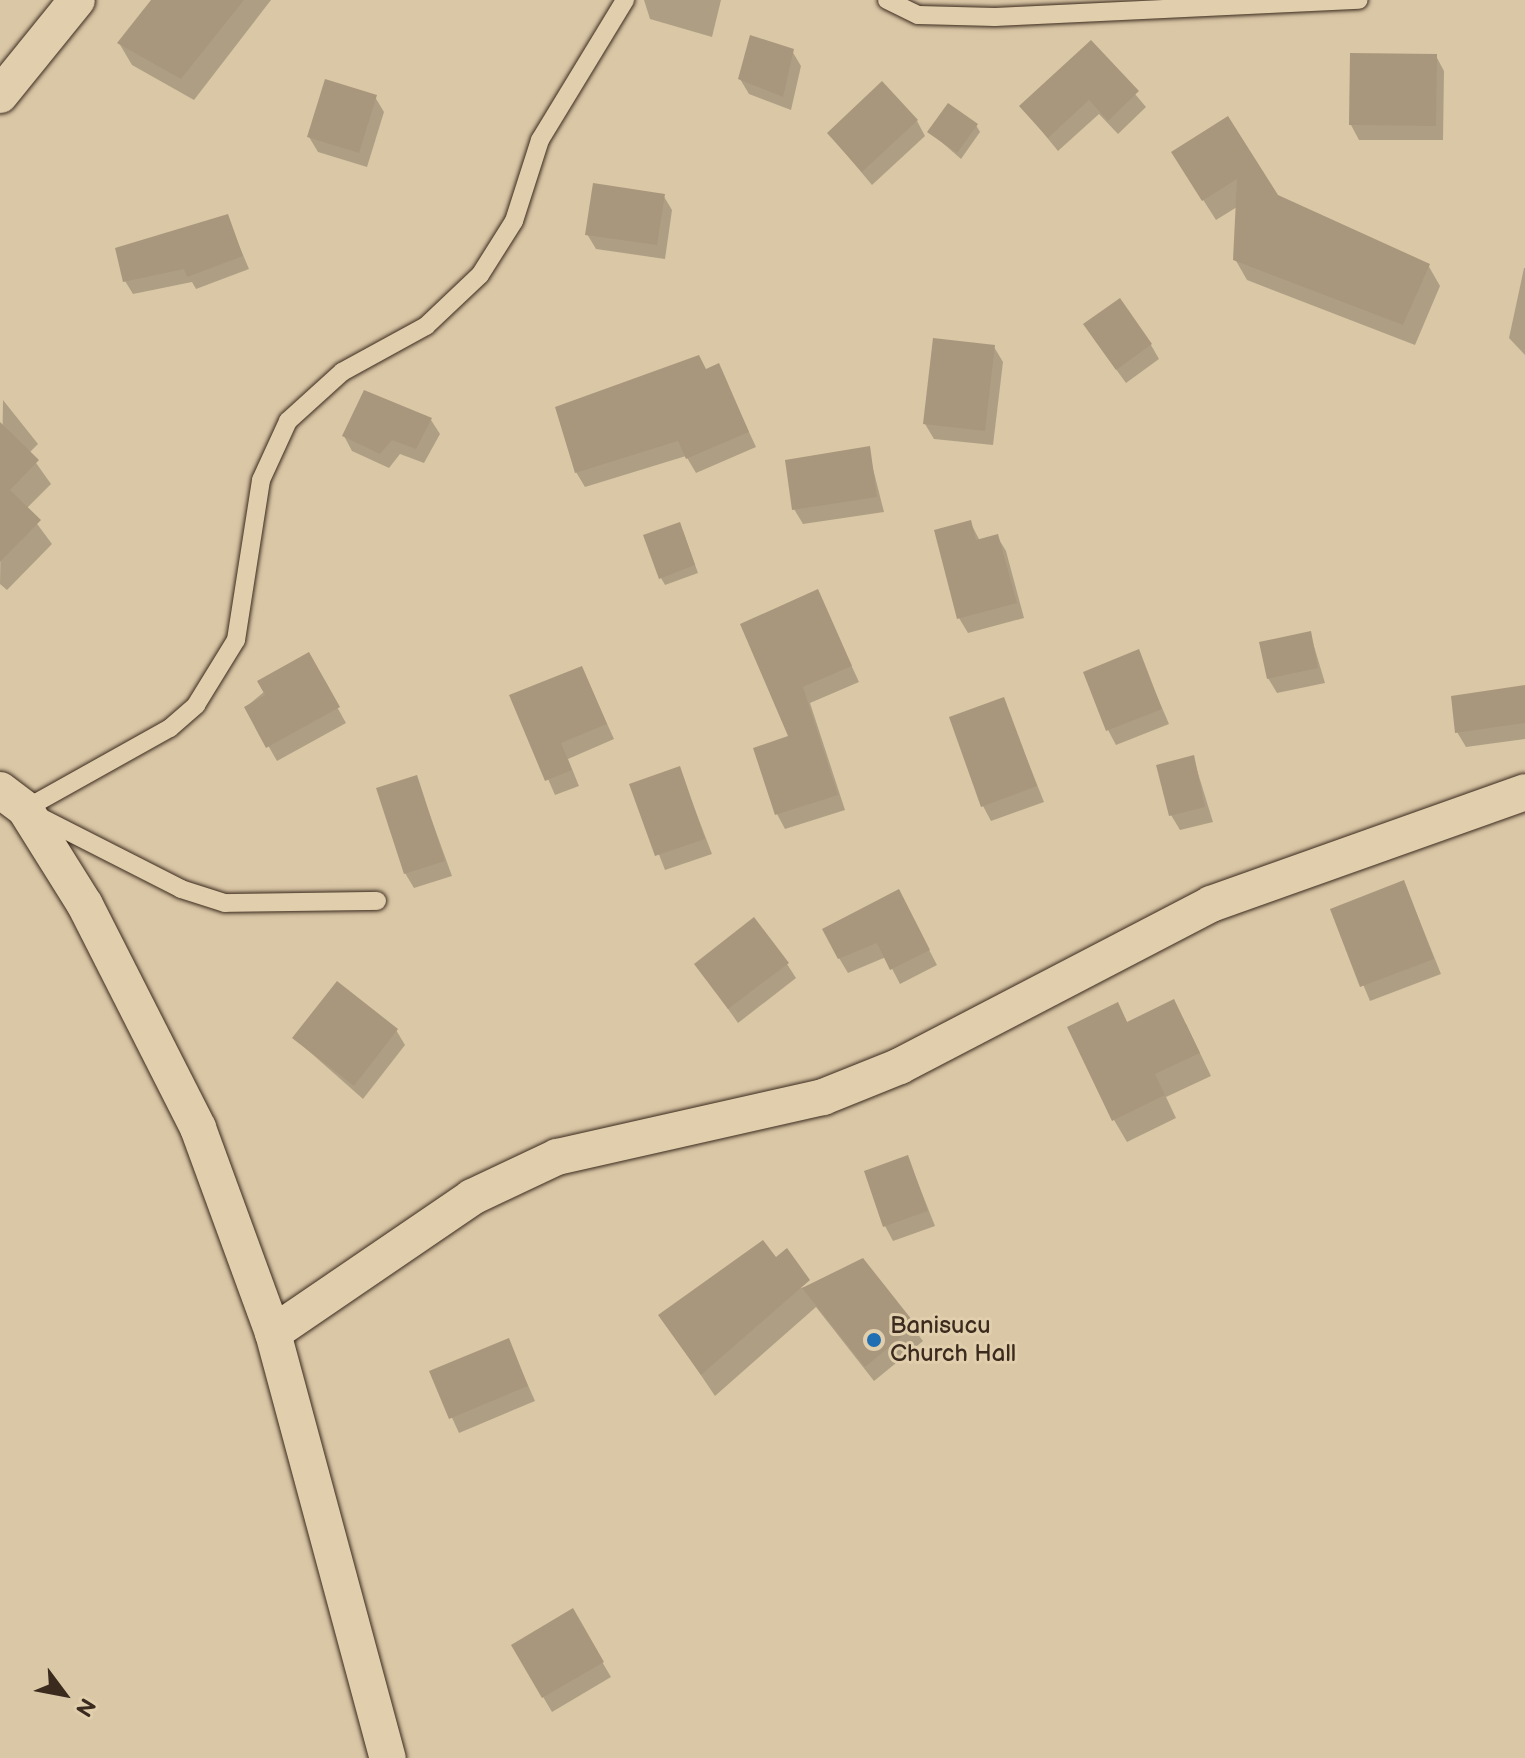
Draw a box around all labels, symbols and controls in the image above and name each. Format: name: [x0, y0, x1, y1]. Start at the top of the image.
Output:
place label: Banisucu Church Hall: [890, 1312, 1016, 1368]
marker: Banisucu Church Hall: [865, 1331, 883, 1349]
north arrow: [24, 1654, 104, 1734]
text: N: [69, 1693, 101, 1721]

